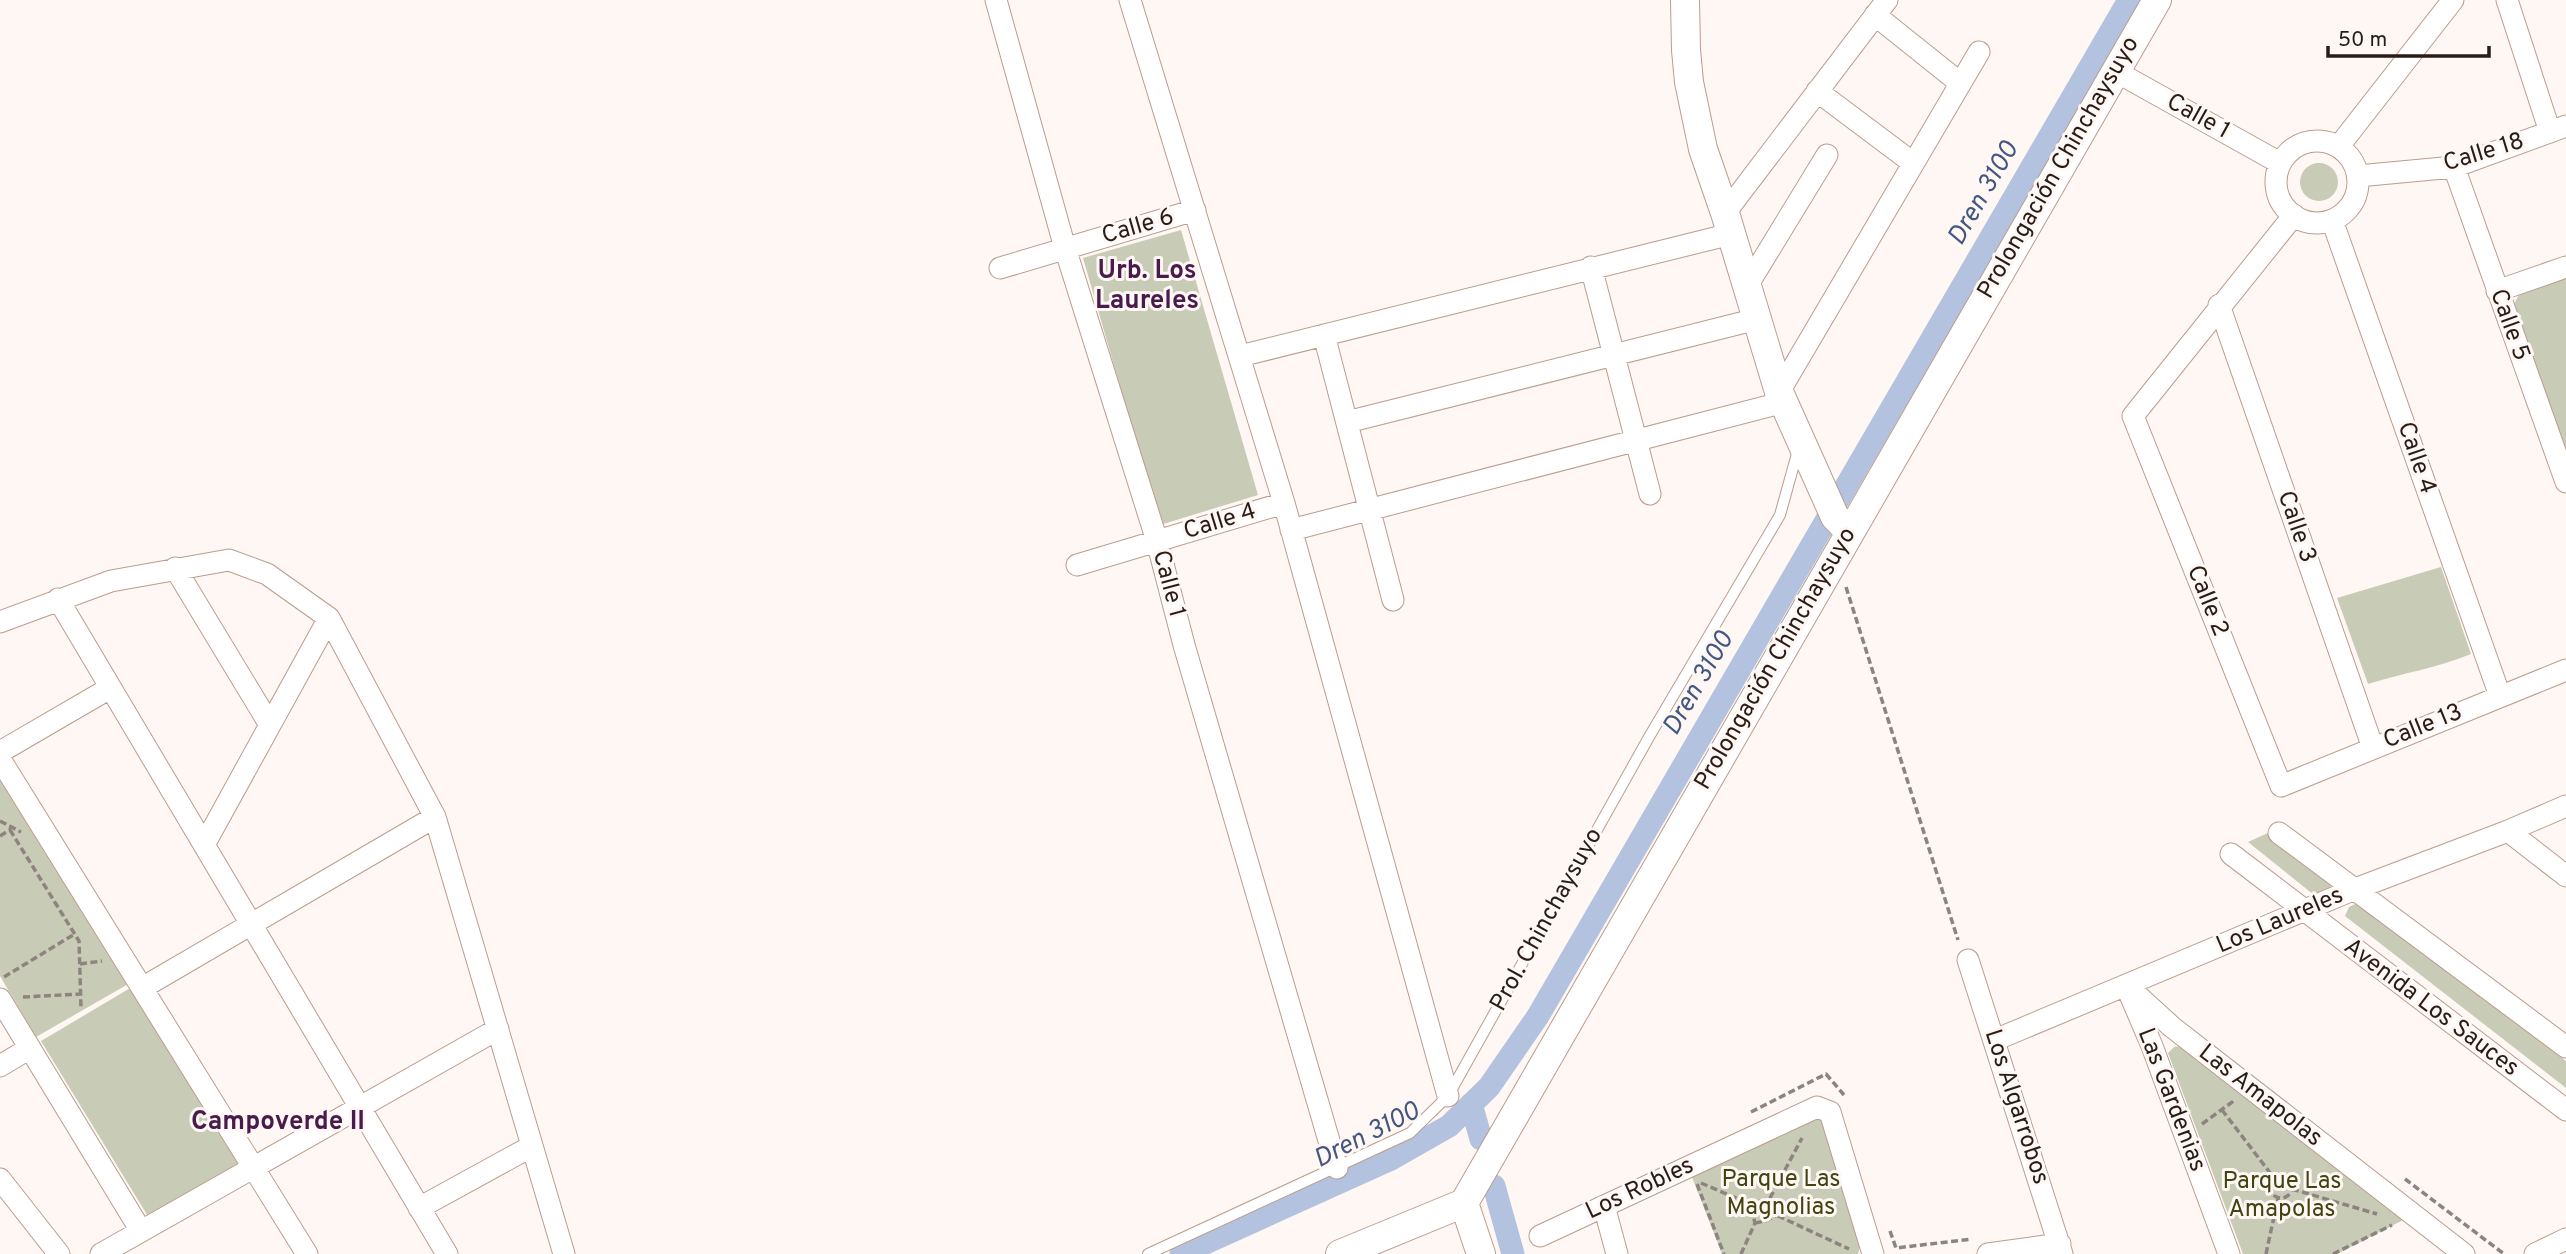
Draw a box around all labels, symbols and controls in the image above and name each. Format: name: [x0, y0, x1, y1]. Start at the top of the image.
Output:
scale bar: [2328, 14, 2489, 58]
text: 50 m: [2338, 27, 2387, 54]
street label: Prolongación Chinchaysuyo: [1971, 31, 2147, 305]
street label: Calle 1: [2161, 87, 2235, 147]
street label: Calle 18: [2440, 127, 2528, 179]
water label: Dren 3100: [1941, 136, 2027, 252]
street label: Calle 6: [1098, 202, 1178, 252]
district label: Urb. Los Laureles: [1095, 255, 1199, 318]
street label: Calle 5: [2482, 285, 2536, 365]
street label: Calle 4: [2390, 418, 2442, 498]
street label: Calle 3: [2270, 487, 2322, 567]
street label: Calle 4: [1180, 497, 1260, 547]
street label: Prolongación Chinchaysuyo: [1688, 522, 1864, 796]
street label: Calle 1: [1145, 547, 1191, 621]
street label: Calle 2: [2179, 561, 2235, 641]
water label: Dren 3100: [1656, 626, 1742, 742]
street label: Calle 13: [2379, 698, 2467, 756]
street label: Prol. Chinchaysuyo: [1484, 823, 1610, 1017]
street label: Los Laureles: [2212, 881, 2348, 961]
street label: Avenida Los Sauces: [2337, 932, 2525, 1084]
street label: Las Gardenias: [2130, 1024, 2212, 1176]
street label: Los Algarrobos: [1977, 1026, 2055, 1188]
street label: Las Amapolas: [2192, 1038, 2328, 1154]
water label: Dren 3100: [1309, 1095, 1426, 1177]
district label: Campoverde II: [191, 1106, 365, 1139]
street label: Los Robles: [1581, 1151, 1699, 1227]
park label: Parque Las Magnolias: [1721, 1165, 1841, 1223]
park label: Parque Las Amapolas: [2222, 1167, 2342, 1225]

